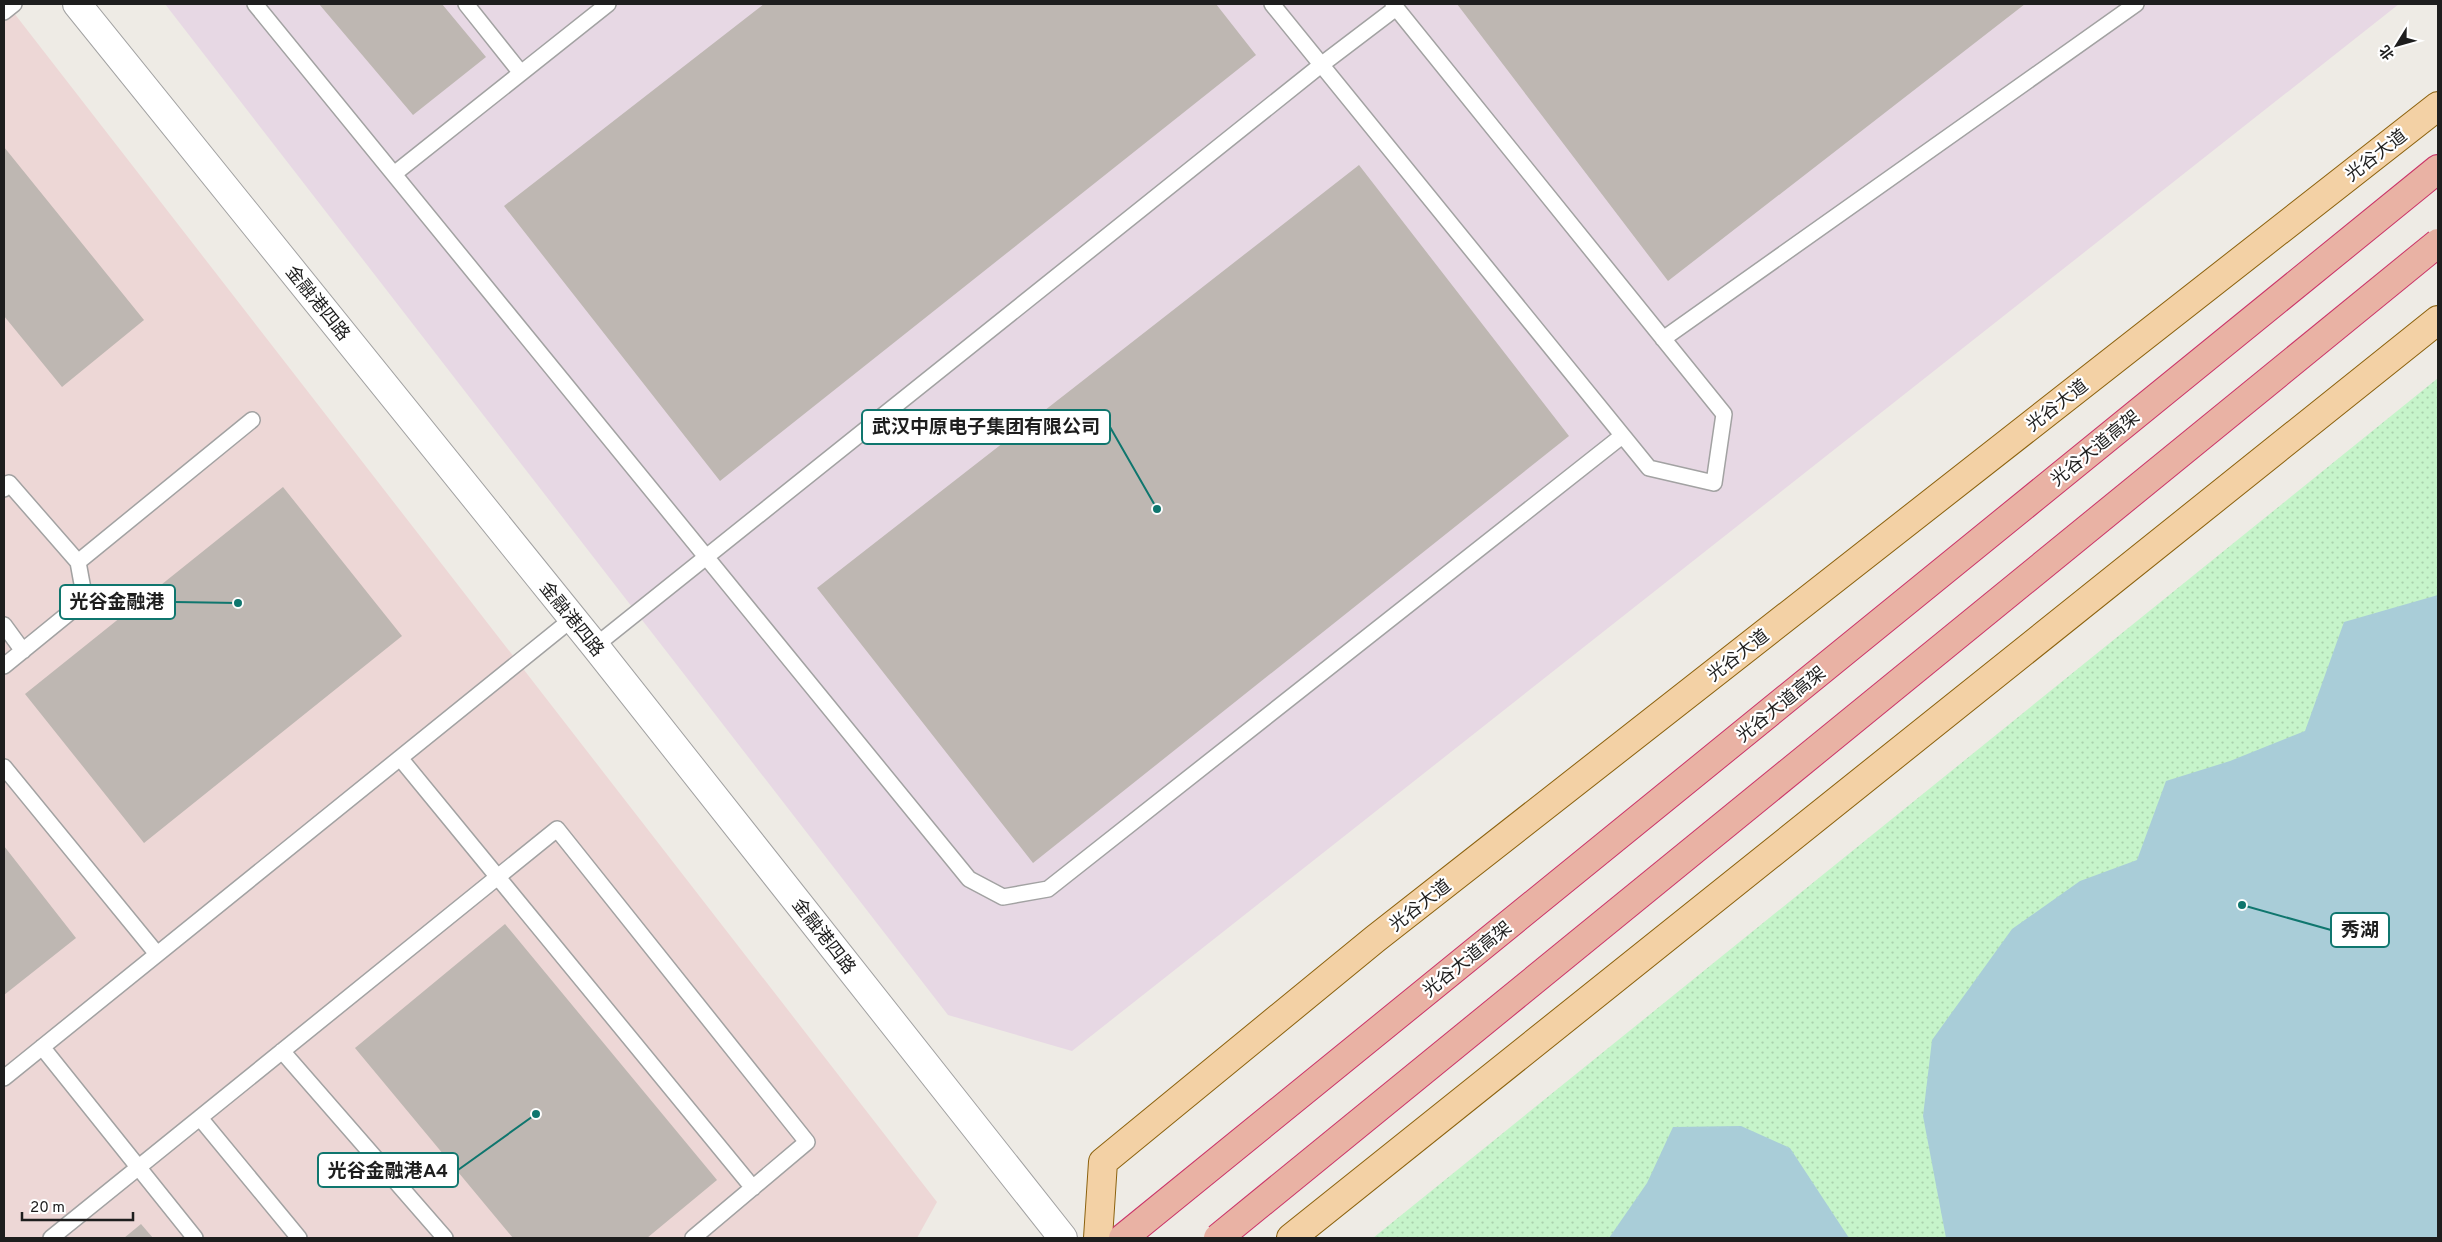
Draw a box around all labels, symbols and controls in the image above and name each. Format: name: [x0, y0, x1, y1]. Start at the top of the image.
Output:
north arrow: [2372, 20, 2422, 70]
text: 北: [2377, 41, 2399, 63]
street label: 光谷大道: [2341, 125, 2412, 187]
street label: 金融港四路: [280, 262, 354, 346]
street label: 光谷大道: [2022, 375, 2093, 437]
street label: 光谷大道高架: [2047, 406, 2145, 492]
callout: 武汉中原电子集团有限公司: [862, 410, 1110, 444]
text: 武汉中原电子集团有限公司: [872, 416, 1100, 440]
street label: 金融港四路: [534, 578, 608, 662]
callout: 光谷金融港: [60, 585, 175, 619]
text: 光谷金融港: [69, 591, 165, 615]
street label: 光谷大道: [1703, 625, 1774, 687]
street label: 光谷大道高架: [1733, 662, 1831, 748]
street label: 光谷大道: [1385, 875, 1456, 937]
street label: 金融港四路: [786, 894, 860, 979]
callout: 秀湖: [2331, 913, 2389, 947]
street label: 光谷大道高架: [1419, 917, 1517, 1003]
text: 秀湖: [2341, 919, 2379, 943]
callout: 光谷金融港A4: [318, 1153, 458, 1187]
text: 光谷金融港A4: [328, 1160, 448, 1184]
scale bar: [22, 1190, 134, 1222]
text: 20 m: [30, 1199, 65, 1218]

